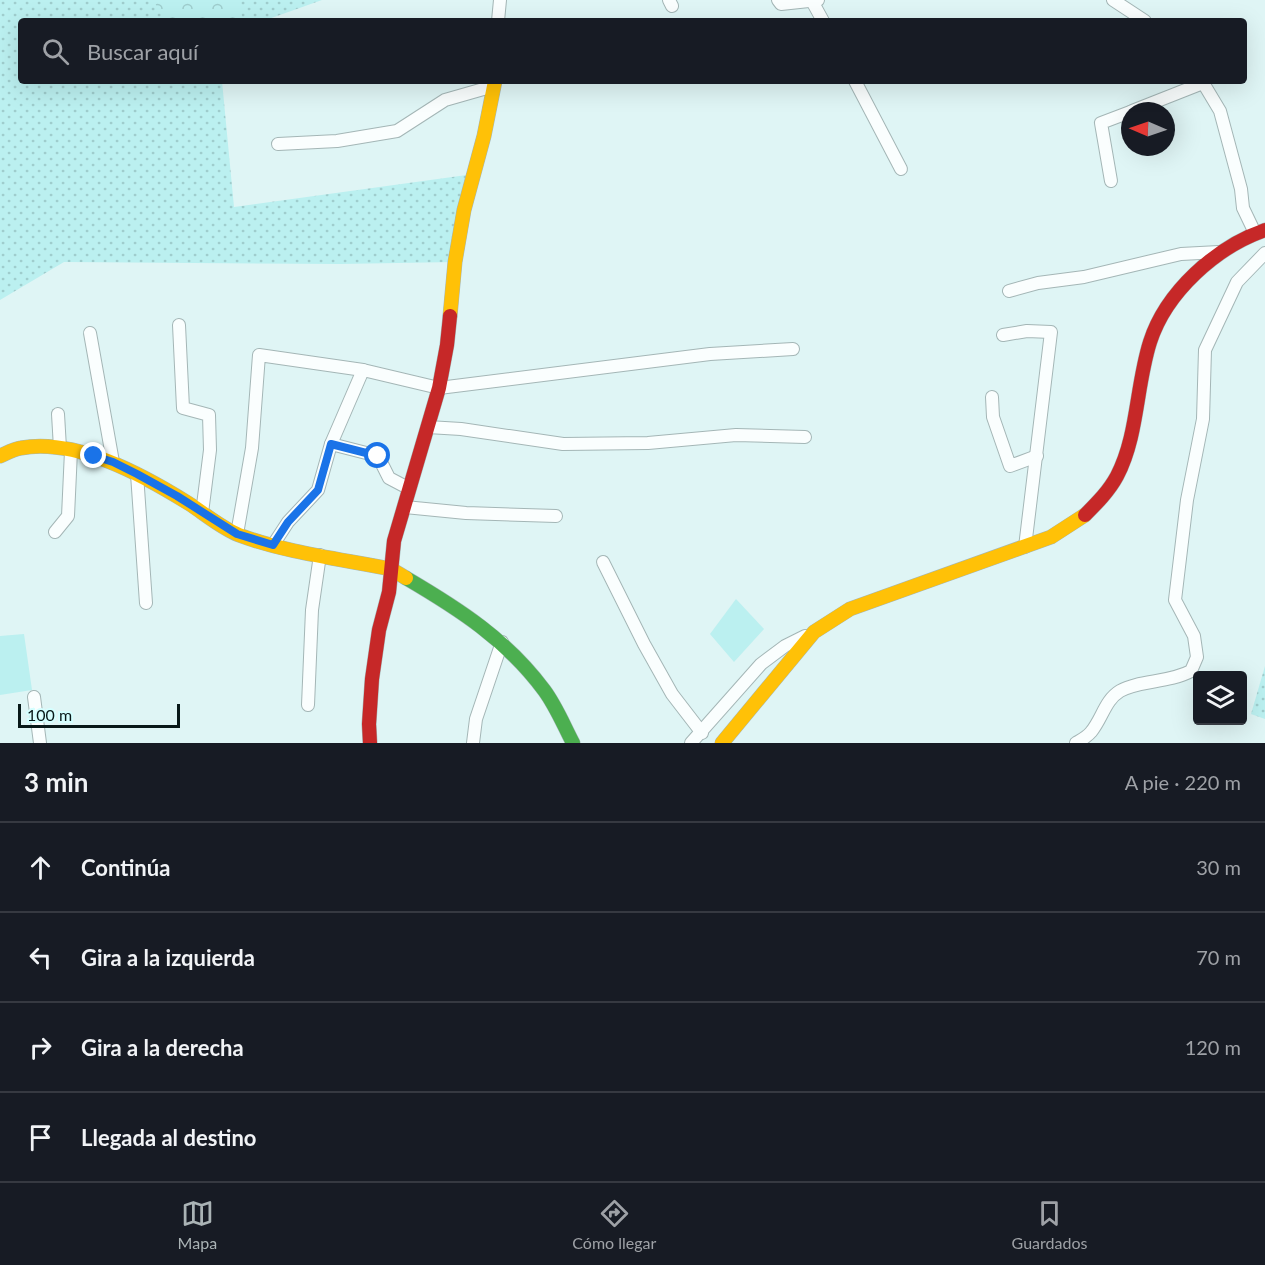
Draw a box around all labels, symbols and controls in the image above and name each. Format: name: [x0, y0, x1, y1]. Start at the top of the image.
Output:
search box: [18, 18, 1247, 84]
icon: search: [39, 35, 72, 68]
text: Buscar aquí: [87, 38, 198, 65]
north arrow: [1121, 102, 1175, 156]
route end: [80, 442, 106, 468]
route start: [364, 442, 390, 468]
map controls: [1193, 671, 1247, 725]
button: layers: [1193, 671, 1247, 725]
scale bar: [18, 701, 180, 728]
text: 100 m: [27, 705, 72, 724]
text: 3 min: [24, 766, 88, 798]
text: A pie · 220 m: [1125, 770, 1241, 794]
icon: ahead: [24, 851, 57, 884]
text: Continúa: [81, 854, 170, 881]
text: 30 m: [1196, 855, 1241, 879]
icon: left: [24, 941, 57, 974]
text: Gira a la izquierda: [81, 944, 255, 971]
text: 70 m: [1196, 945, 1241, 969]
icon: right: [24, 1031, 57, 1064]
text: Gira a la derecha: [81, 1034, 244, 1061]
text: 120 m: [1185, 1035, 1241, 1059]
icon: arrive: [24, 1121, 57, 1154]
text: Llegada al destino: [81, 1124, 257, 1151]
tab: Mapa: [178, 1197, 217, 1252]
tab: Cómo llegar: [572, 1197, 656, 1252]
tab: Guardados: [1012, 1197, 1087, 1252]

